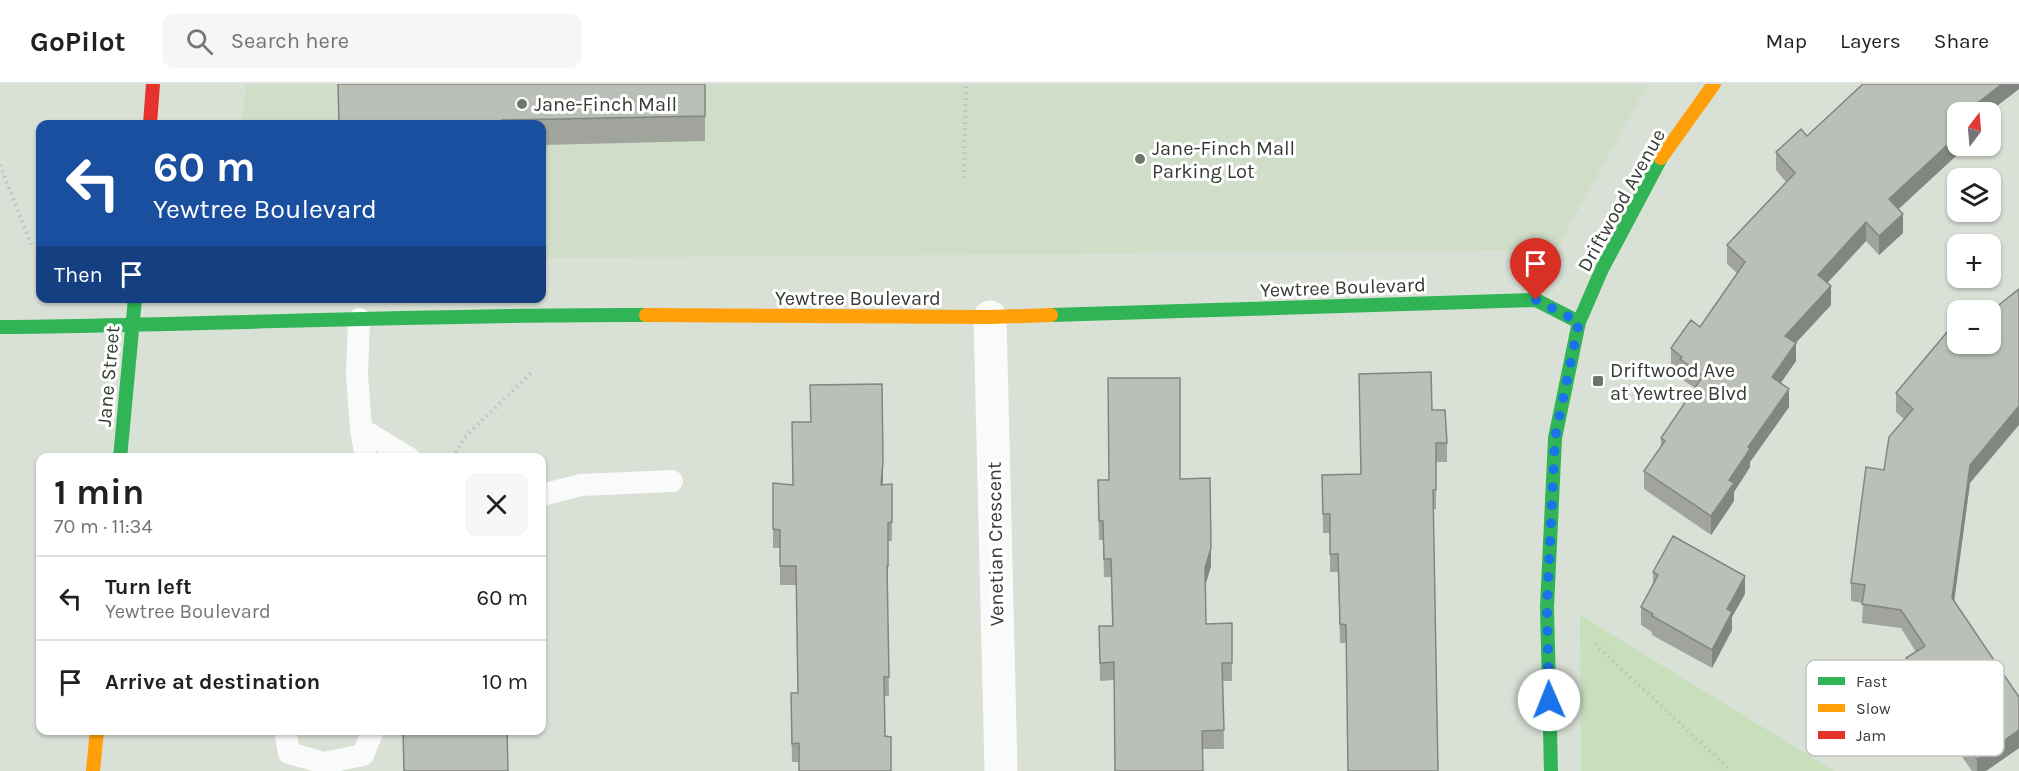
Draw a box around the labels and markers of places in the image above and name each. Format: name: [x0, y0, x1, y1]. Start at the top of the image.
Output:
place label: Jane-Finch Mall: [534, 93, 677, 116]
marker: Jane-Finch Mall: [515, 97, 529, 111]
place label: Jane-Finch Mall Parking Lot: [1152, 137, 1295, 183]
marker: Jane-Finch Mall Parking Lot: [1133, 152, 1147, 166]
pin: [1510, 238, 1561, 300]
place label: Driftwood Ave at Yewtree Blvd: [1610, 359, 1748, 405]
marker: Driftwood Ave at Yewtree Blvd: [1591, 374, 1605, 388]

